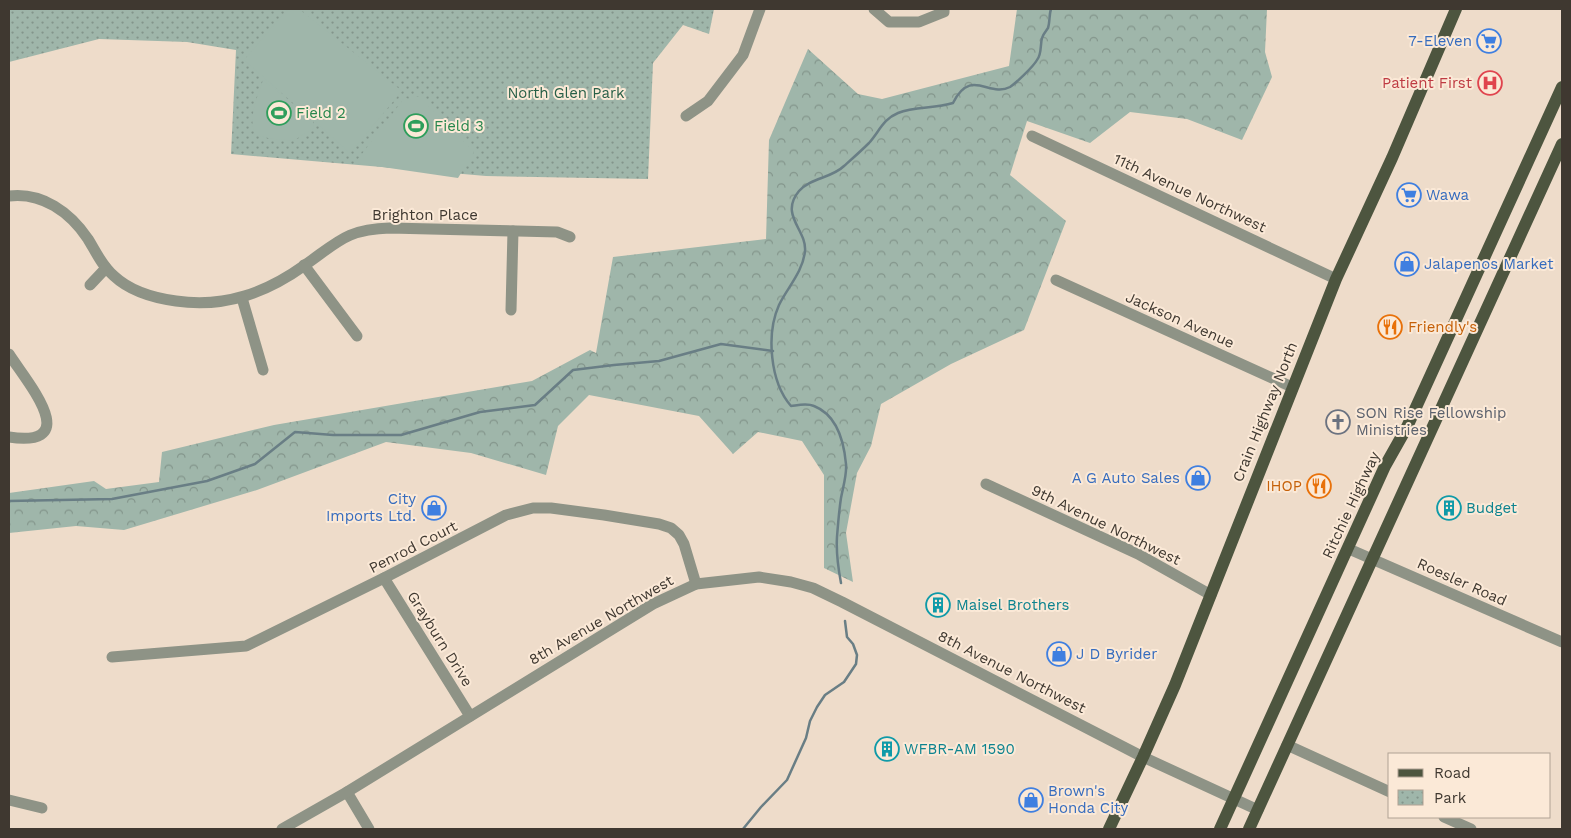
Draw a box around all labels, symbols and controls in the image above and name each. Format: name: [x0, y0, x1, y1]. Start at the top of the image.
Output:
supermarket icon: 7-Eleven: [1476, 28, 1502, 54]
place label: 7-Eleven: [1408, 32, 1472, 50]
hospital icon: Patient First: [1477, 70, 1503, 96]
place label: Patient First: [1382, 74, 1473, 92]
park label: North Glen Park: [507, 84, 625, 102]
sports icon: Field 2: [266, 100, 292, 126]
place label: Field 2: [296, 104, 346, 122]
sports icon: Field 3: [403, 113, 429, 139]
place label: Field 3: [434, 117, 484, 135]
street label: 11th Avenue Northwest: [1111, 150, 1270, 237]
supermarket icon: Wawa: [1396, 182, 1422, 208]
place label: Wawa: [1426, 186, 1470, 204]
street label: Brighton Place: [372, 206, 478, 224]
shop icon: Jalapenos Market: [1394, 251, 1420, 277]
place label: Jalapenos Market: [1424, 255, 1554, 273]
street label: Jackson Avenue: [1123, 288, 1237, 352]
restaurant icon: Friendly's: [1377, 314, 1403, 340]
place label: Friendly's: [1408, 318, 1477, 336]
street label: Crain Highway North: [1229, 339, 1301, 485]
place label: SON Rise Fellowship Ministries: [1356, 404, 1506, 439]
church icon: SON Rise Fellowship Ministries: [1325, 409, 1351, 435]
street label: Ritchie Highway: [1318, 448, 1384, 561]
shop icon: A G Auto Sales: [1185, 465, 1211, 491]
place label: A G Auto Sales: [1072, 469, 1180, 487]
restaurant icon: IHOP: [1306, 473, 1332, 499]
place label: IHOP: [1266, 477, 1302, 495]
street label: 9th Avenue Northwest: [1029, 481, 1184, 569]
place label: City Imports Ltd.: [326, 490, 416, 525]
shop icon: City Imports Ltd.: [421, 495, 447, 521]
building icon: Budget: [1436, 495, 1462, 521]
place label: Budget: [1466, 499, 1518, 517]
street label: Penrod Court: [366, 517, 461, 577]
street label: Roesler Road: [1414, 554, 1510, 610]
street label: 8th Avenue Northwest: [526, 571, 677, 669]
street label: Grayburn Drive: [403, 588, 477, 690]
building icon: Maisel Brothers: [925, 592, 951, 618]
place label: Maisel Brothers: [956, 596, 1070, 614]
street label: 8th Avenue Northwest: [935, 627, 1090, 717]
shop icon: J D Byrider: [1046, 641, 1072, 667]
place label: J D Byrider: [1076, 645, 1157, 663]
building icon: WFBR-AM 1590: [874, 736, 900, 762]
place label: WFBR-AM 1590: [904, 740, 1015, 758]
legend: [1388, 753, 1551, 818]
text: Road: [1434, 764, 1471, 782]
place label: Brown's Honda City: [1048, 782, 1128, 817]
shop icon: Brown's Honda City: [1018, 787, 1044, 813]
text: Park: [1434, 789, 1467, 807]

